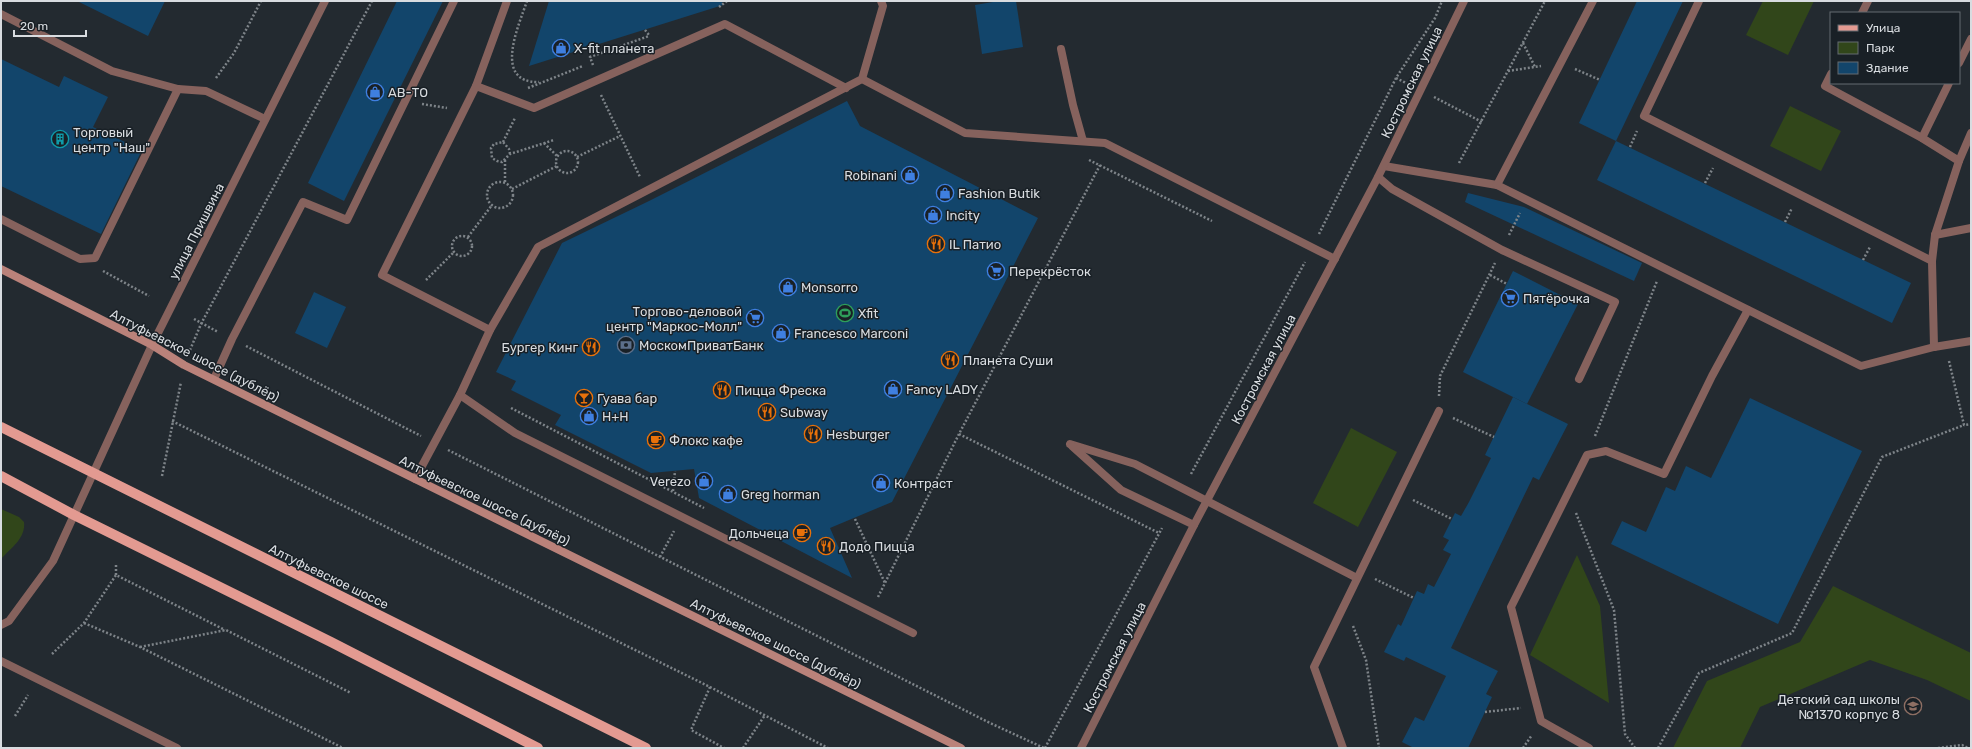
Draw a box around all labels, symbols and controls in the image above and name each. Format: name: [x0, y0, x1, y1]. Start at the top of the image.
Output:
scale bar: [14, 12, 86, 38]
legend: [1830, 12, 1960, 84]
text: 20 m: [20, 19, 48, 33]
text: Улица: [1866, 21, 1900, 35]
street label: Костромская улица: [1378, 24, 1445, 140]
shop icon: X-fit планета: [551, 38, 571, 58]
place label: X-fit планета: [574, 41, 655, 56]
text: Парк: [1866, 41, 1895, 55]
text: Здание: [1866, 61, 1909, 75]
shop icon: АВ-ТО: [365, 82, 385, 102]
place label: АВ-ТО: [388, 85, 428, 100]
place label: Торговый центр "Наш": [73, 125, 150, 155]
building icon: Торговый центр "Наш": [50, 129, 70, 149]
shop icon: Robinani: [900, 165, 920, 185]
place label: Robinani: [844, 168, 897, 183]
street label: улица Пришвина: [166, 181, 227, 282]
shop icon: Fashion Butik: [935, 183, 955, 203]
place label: Fashion Butik: [958, 186, 1040, 201]
shop icon: Incity: [923, 205, 943, 225]
place label: Incity: [946, 208, 980, 223]
restaurant icon: IL Патио: [926, 234, 946, 254]
place label: IL Патио: [949, 237, 1001, 252]
supermarket icon: Перекрёсток: [986, 261, 1006, 281]
place label: Перекрёсток: [1009, 264, 1091, 279]
shop icon: Monsorro: [778, 277, 798, 297]
place label: Monsorro: [801, 280, 858, 295]
supermarket icon: Пятёрочка: [1500, 288, 1520, 308]
place label: Пятёрочка: [1523, 291, 1590, 306]
sports icon: Xfit: [835, 303, 855, 323]
place label: Торгово-деловой центр "Маркос-Молл": [606, 304, 742, 334]
street label: Алтуфьевское шоссе (дублёр): [108, 306, 282, 405]
place label: Xfit: [858, 306, 878, 321]
supermarket icon: Торгово-деловой центр "Маркос-Молл": [745, 308, 765, 328]
street label: Костромская улица: [1228, 312, 1299, 427]
shop icon: Francesco Marconi: [771, 323, 791, 343]
place label: Francesco Marconi: [794, 326, 908, 341]
bank icon: МоскомПриватБанк: [616, 335, 636, 355]
restaurant icon: Бургер Кинг: [581, 337, 601, 357]
place label: МоскомПриватБанк: [639, 338, 763, 353]
place label: Бургер Кинг: [501, 340, 578, 355]
restaurant icon: Планета Суши: [940, 350, 960, 370]
place label: Планета Суши: [963, 353, 1053, 368]
shop icon: Fancy LADY: [883, 379, 903, 399]
restaurant icon: Пицца Фреска: [712, 380, 732, 400]
place label: Fancy LADY: [906, 382, 979, 397]
place label: Пицца Фреска: [735, 383, 826, 398]
bar icon: Гуава бар: [574, 388, 594, 408]
place label: Гуава бар: [597, 391, 657, 406]
restaurant icon: Subway: [757, 402, 777, 422]
place label: Subway: [780, 405, 828, 420]
shop icon: H+H: [579, 406, 599, 426]
place label: H+H: [602, 409, 629, 424]
restaurant icon: Hesburger: [803, 424, 823, 444]
place label: Hesburger: [826, 427, 890, 443]
cafe icon: Флокс кафе: [646, 430, 666, 450]
place label: Флокс кафе: [669, 433, 743, 448]
street label: Алтуфьевское шоссе (дублёр): [397, 453, 573, 548]
shop icon: Verezo: [694, 471, 714, 491]
shop icon: Контраст: [871, 473, 891, 493]
place label: Verezo: [650, 474, 691, 489]
place label: Контраст: [894, 476, 953, 491]
shop icon: Greg horman: [718, 484, 738, 504]
place label: Greg horman: [741, 487, 820, 503]
cafe icon: Дольчеца: [792, 523, 812, 543]
place label: Дольчеца: [729, 526, 789, 541]
restaurant icon: Додо Пицца: [816, 536, 836, 556]
place label: Додо Пицца: [839, 539, 915, 554]
street label: Алтуфьевское шоссе: [266, 541, 391, 612]
street label: Алтуфьевское шоссе (дублёр): [688, 596, 864, 691]
street label: Костромская улица: [1080, 599, 1149, 715]
place label: Детский сад школы №1370 корпус 8: [1777, 692, 1900, 722]
school or university icon: Детский сад школы №1370 корпус 8: [1903, 696, 1923, 716]

